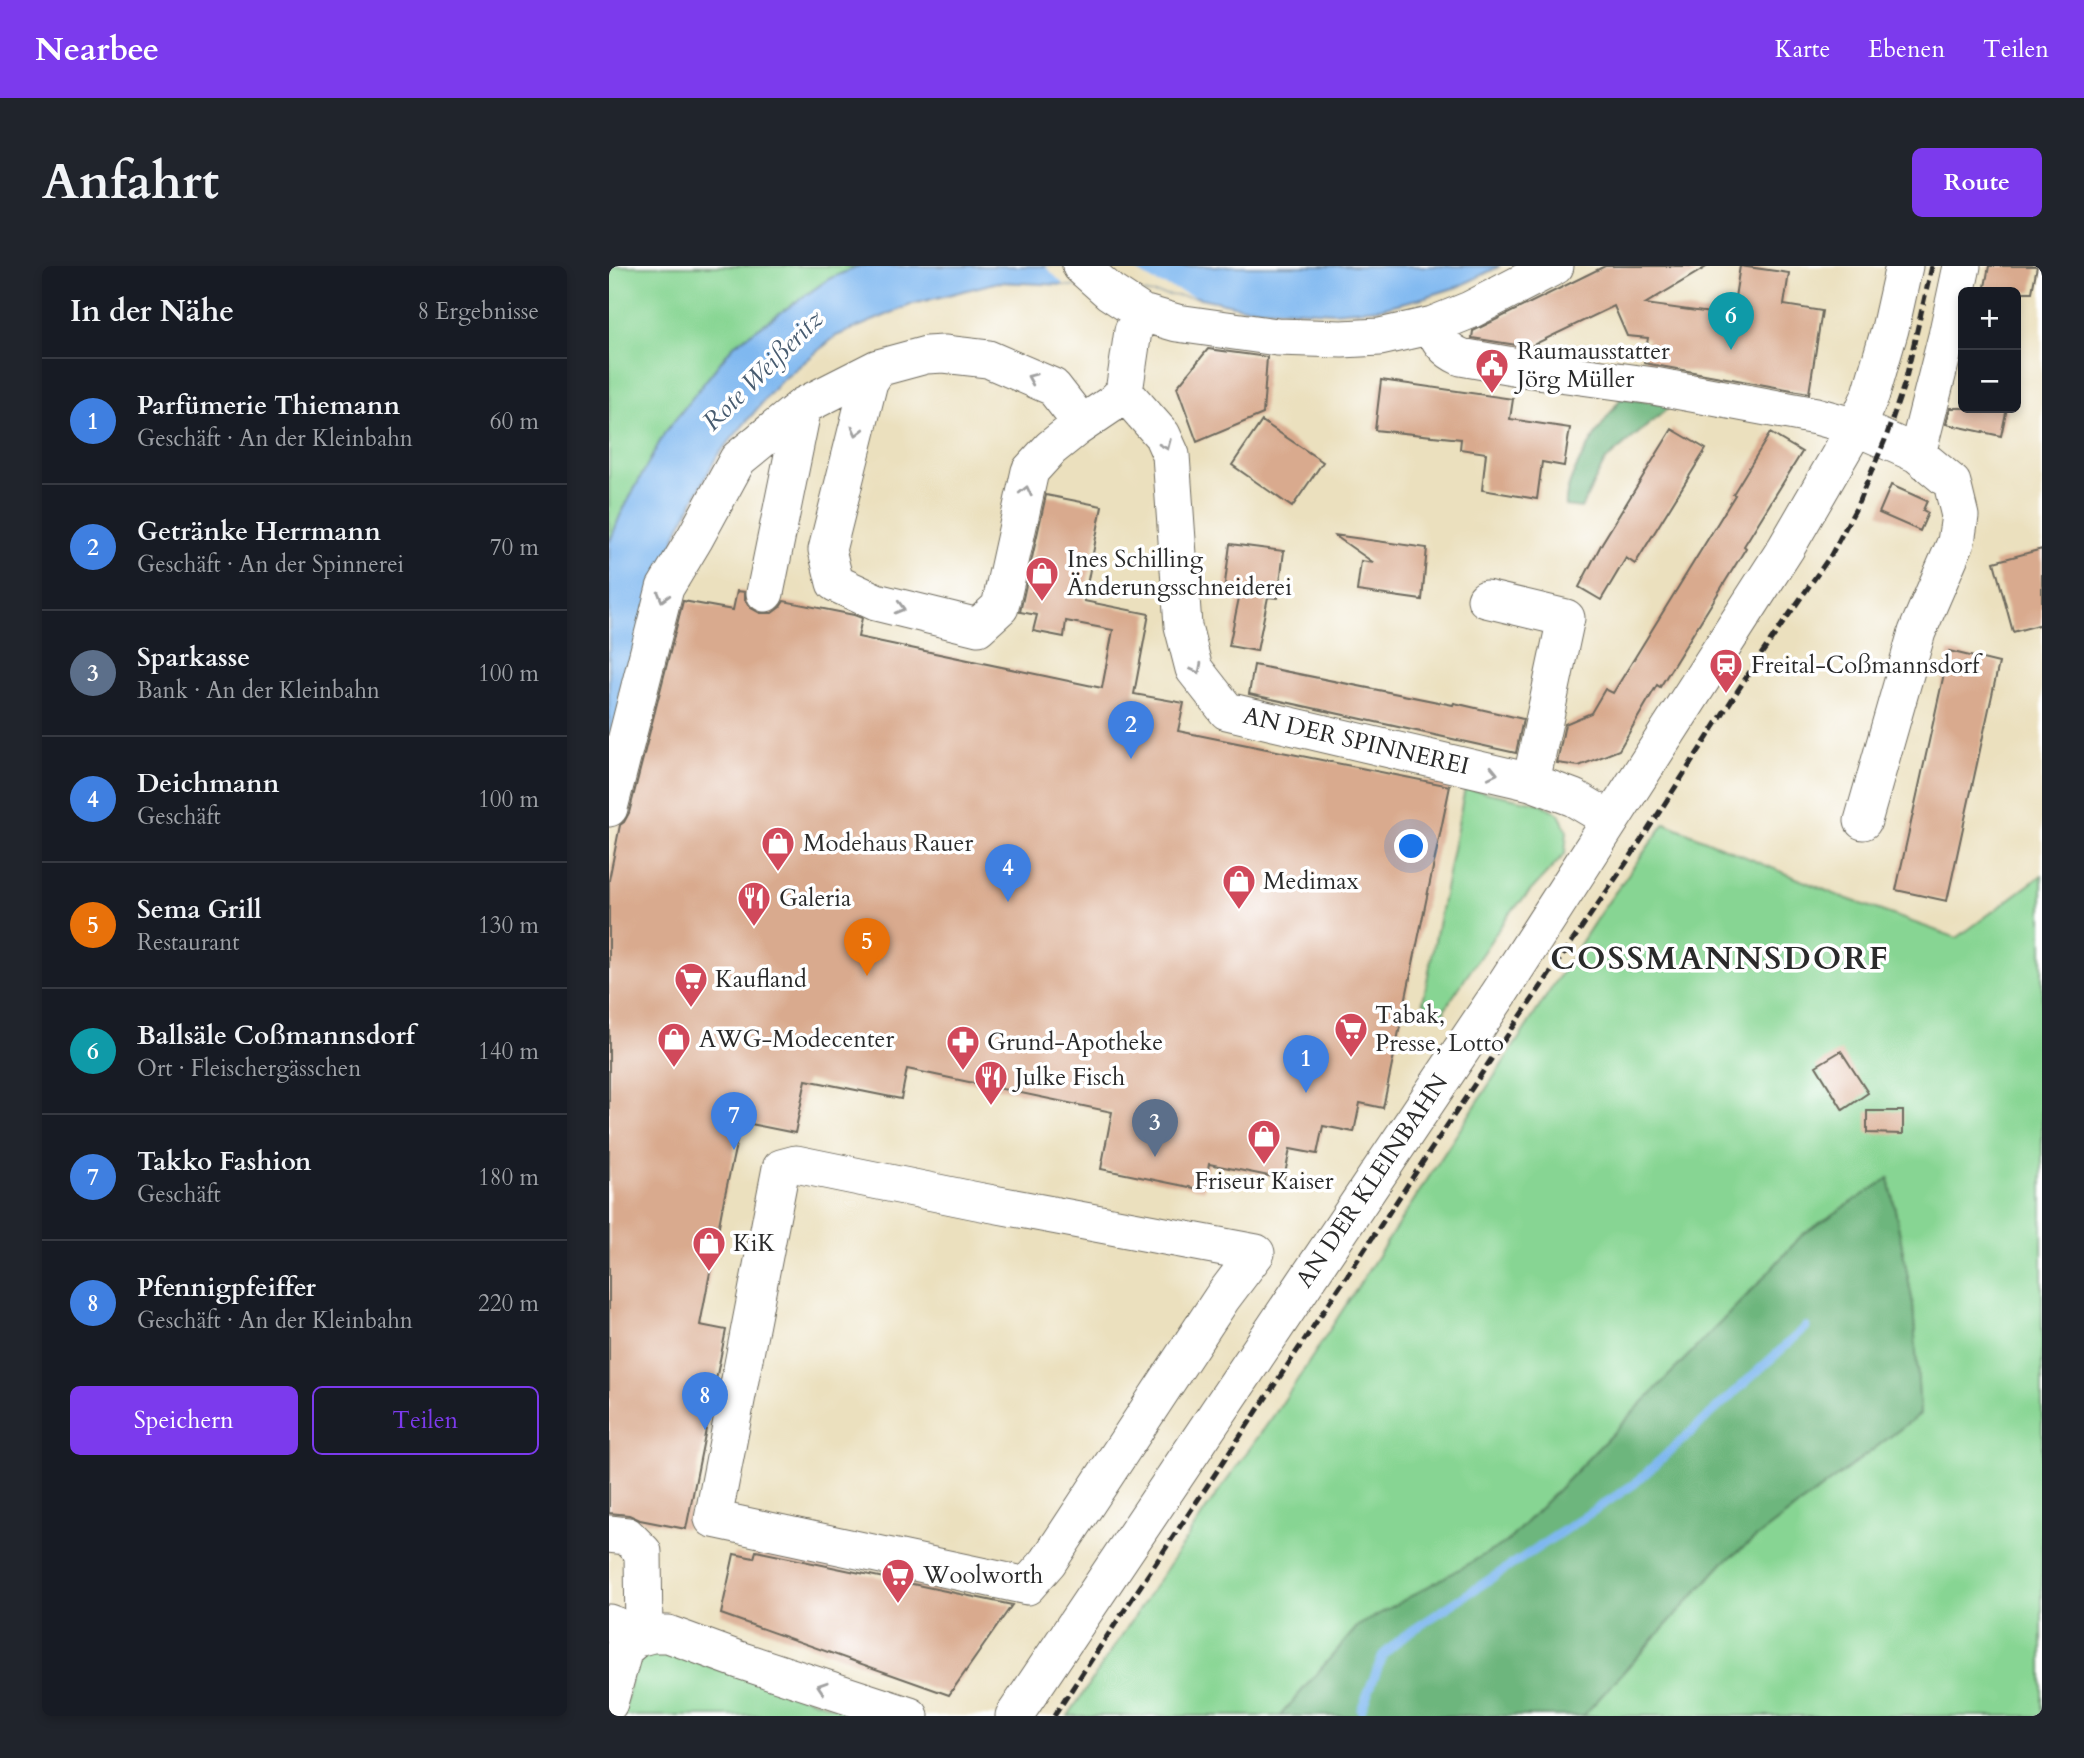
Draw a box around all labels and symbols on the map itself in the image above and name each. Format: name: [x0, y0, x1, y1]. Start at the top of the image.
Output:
pin: 6: [1708, 292, 1754, 350]
water label: Rote Weißeritz: [695, 301, 832, 438]
place label: Raumausstatter Jörg Müller: [1514, 335, 1670, 396]
public building icon: Raumausstatter Jörg Müller: [1473, 346, 1511, 395]
one-way arrow: [1027, 372, 1040, 386]
one-way arrow: [851, 425, 865, 437]
one-way arrow: [1158, 439, 1172, 451]
one-way arrow: [1017, 485, 1032, 497]
place label: Ines Schilling Änderungsschneiderei: [1067, 543, 1292, 604]
shop icon: Ines Schilling Änderungsschneiderei: [1023, 554, 1061, 603]
one-way arrow: [656, 591, 671, 603]
one-way arrow: [894, 600, 906, 615]
station icon: Freital-Coßmannsdorf: [1707, 646, 1745, 695]
place label: Freital-Coßmannsdorf: [1751, 649, 1983, 682]
one-way arrow: [1188, 661, 1202, 674]
street label: AN DER SPINNEREI: [1240, 699, 1472, 783]
pin: 2: [1108, 701, 1154, 759]
one-way arrow: [1487, 765, 1499, 779]
shop icon: Modehaus Rauer: [759, 824, 797, 873]
place label: Modehaus Rauer: [803, 827, 974, 860]
your location: [1394, 829, 1428, 863]
pin: 4: [985, 844, 1031, 902]
shop icon: Medimax: [1220, 862, 1258, 911]
place label: Medimax: [1263, 865, 1359, 898]
restaurant icon: Galeria: [735, 879, 773, 928]
place label: Galeria: [779, 882, 852, 915]
pin: 5: [844, 918, 890, 976]
district label: COSSMANNSDORF: [1550, 937, 1890, 981]
supermarket icon: Kaufland: [672, 960, 710, 1009]
place label: Kaufland: [715, 963, 807, 996]
place label: Tabak, Presse, Lotto: [1375, 999, 1504, 1060]
supermarket icon: Tabak, Presse, Lotto: [1332, 1010, 1370, 1059]
shop icon: AWG-Modecenter: [655, 1020, 693, 1069]
place label: AWG-Modecenter: [699, 1023, 894, 1056]
pharmacy icon: Grund-Apotheke: [944, 1023, 982, 1072]
place label: Grund-Apotheke: [987, 1026, 1163, 1059]
pin: 1: [1283, 1035, 1329, 1093]
restaurant icon: Julke Fisch: [972, 1058, 1010, 1107]
place label: Julke Fisch: [1012, 1061, 1125, 1094]
street label: AN DER KLEINBAHN: [1288, 1067, 1456, 1294]
pin: 7: [711, 1092, 757, 1150]
pin: 3: [1132, 1099, 1178, 1157]
shop icon: Friseur Kaiser: [1245, 1117, 1283, 1166]
place label: Friseur Kaiser: [1194, 1165, 1334, 1198]
shop icon: KiK: [690, 1224, 728, 1273]
place label: KiK: [733, 1227, 776, 1260]
pin: 8: [682, 1372, 728, 1430]
supermarket icon: Woolworth: [879, 1556, 917, 1605]
place label: Woolworth: [922, 1559, 1043, 1592]
one-way arrow: [816, 1681, 829, 1695]

